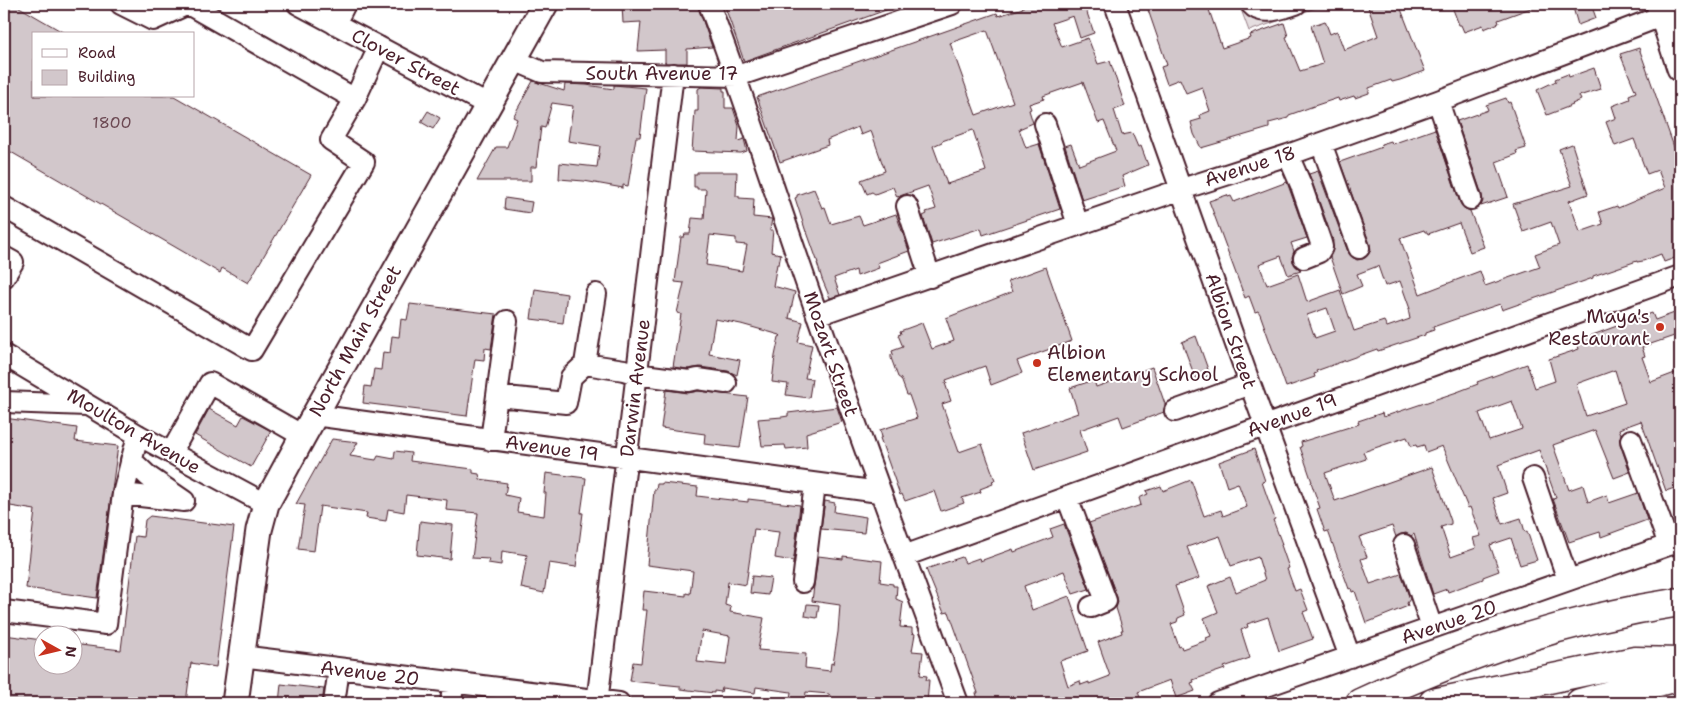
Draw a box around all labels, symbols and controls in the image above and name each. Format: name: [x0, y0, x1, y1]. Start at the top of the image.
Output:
street label: Clover Street: [347, 23, 465, 101]
legend: [32, 32, 195, 98]
text: Road: [78, 43, 116, 63]
street label: South Avenue 17: [586, 61, 738, 86]
text: Building: [78, 67, 135, 87]
house number: 1800: [92, 112, 132, 133]
street label: Avenue 18: [1201, 140, 1299, 192]
street label: North Main Street: [303, 261, 407, 421]
street label: Albion Street: [1199, 270, 1263, 392]
street label: Mozart Street: [798, 288, 864, 420]
place label: Maya's Restaurant: [1548, 304, 1650, 351]
street label: Darwin Avenue: [614, 317, 656, 459]
marker: Maya's Restaurant: [1654, 321, 1666, 333]
place label: Albion Elementary School: [1047, 340, 1218, 387]
marker: Albion Elementary School: [1031, 357, 1043, 369]
street label: Moulton Avenue: [63, 383, 205, 479]
street label: Avenue 19: [1244, 387, 1340, 443]
street label: Avenue 19: [504, 429, 600, 467]
street label: Avenue 20: [1398, 594, 1500, 650]
north arrow: [32, 624, 82, 674]
text: N: [61, 645, 81, 659]
street label: Avenue 20: [319, 655, 421, 691]

